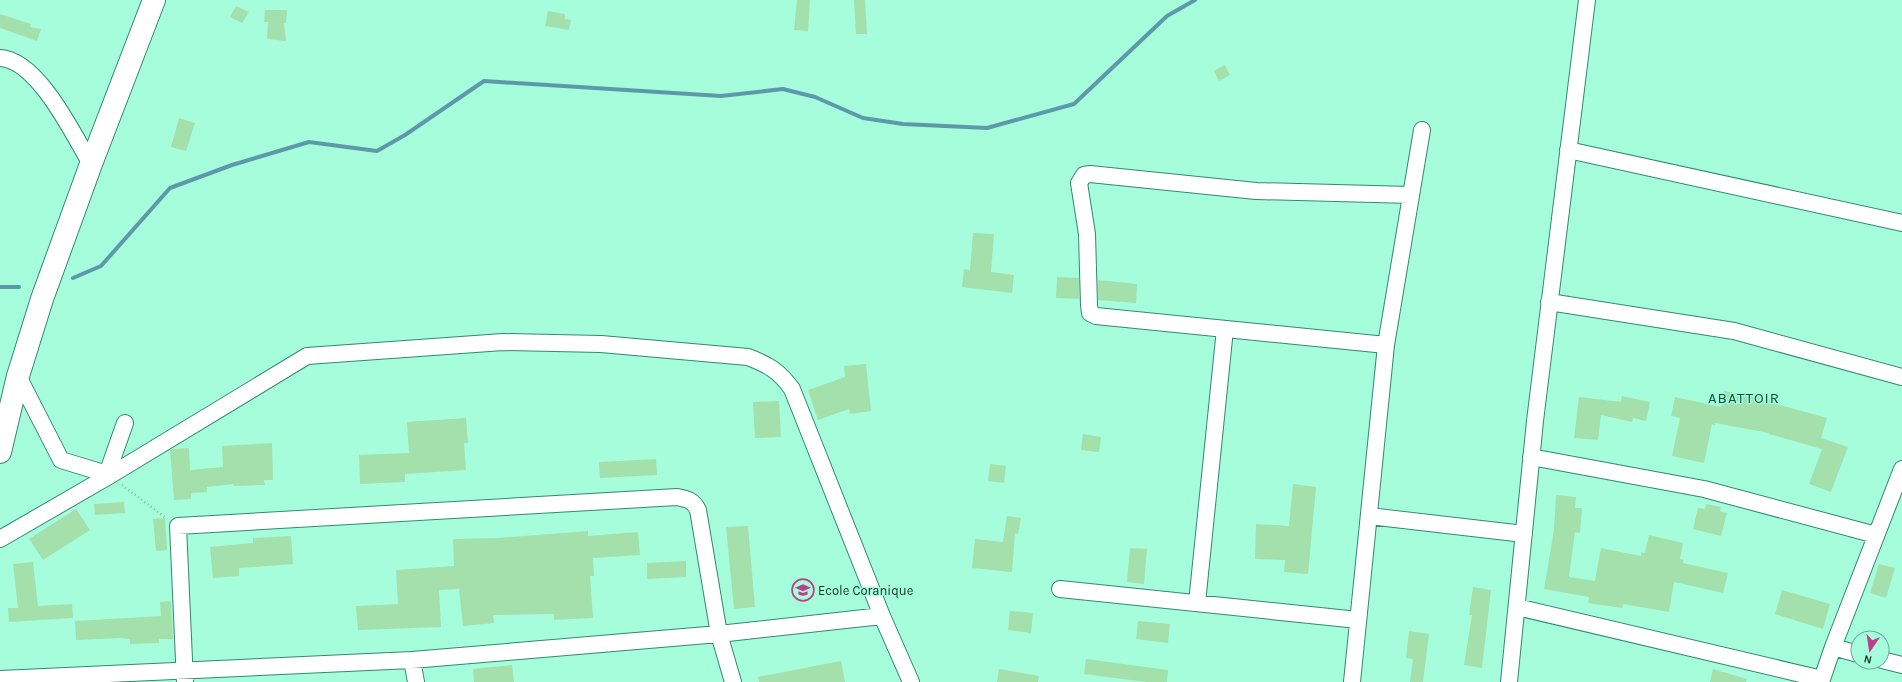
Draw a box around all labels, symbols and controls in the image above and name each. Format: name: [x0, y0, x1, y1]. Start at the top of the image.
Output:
district label: ABATTOIR: [1708, 389, 1780, 407]
school or university icon: Ecole Coranique: [790, 577, 816, 603]
place label: Ecole Coranique: [818, 583, 914, 599]
north arrow: [1850, 630, 1890, 670]
text: N: [1863, 652, 1873, 666]

